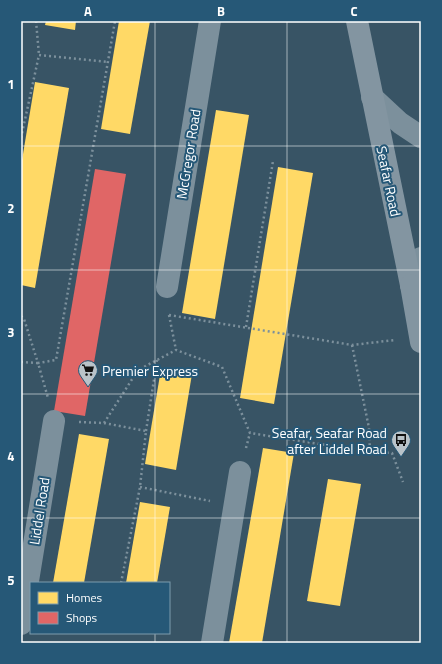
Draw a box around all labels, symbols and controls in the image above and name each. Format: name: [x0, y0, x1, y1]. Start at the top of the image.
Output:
text: A: [84, 1, 92, 21]
text: B: [217, 1, 225, 21]
text: C: [350, 1, 358, 21]
text: 1: [7, 74, 15, 94]
street label: McGregor Road: [171, 107, 205, 201]
street label: Seafar Road: [371, 144, 407, 218]
text: 2: [7, 198, 15, 218]
text: 3: [7, 322, 15, 342]
supermarket icon: Premier Express: [77, 359, 99, 387]
place label: Premier Express: [102, 360, 198, 381]
place label: Seafar, Seafar Road after Liddel Road: [272, 422, 387, 459]
bus stop icon: Seafar, Seafar Road after Liddel Road: [390, 429, 412, 457]
text: 4: [7, 446, 15, 466]
street label: Liddel Road: [23, 476, 55, 546]
text: 5: [7, 570, 15, 590]
legend: [30, 582, 170, 634]
text: Homes: [66, 588, 102, 607]
text: Shops: [66, 608, 98, 627]

